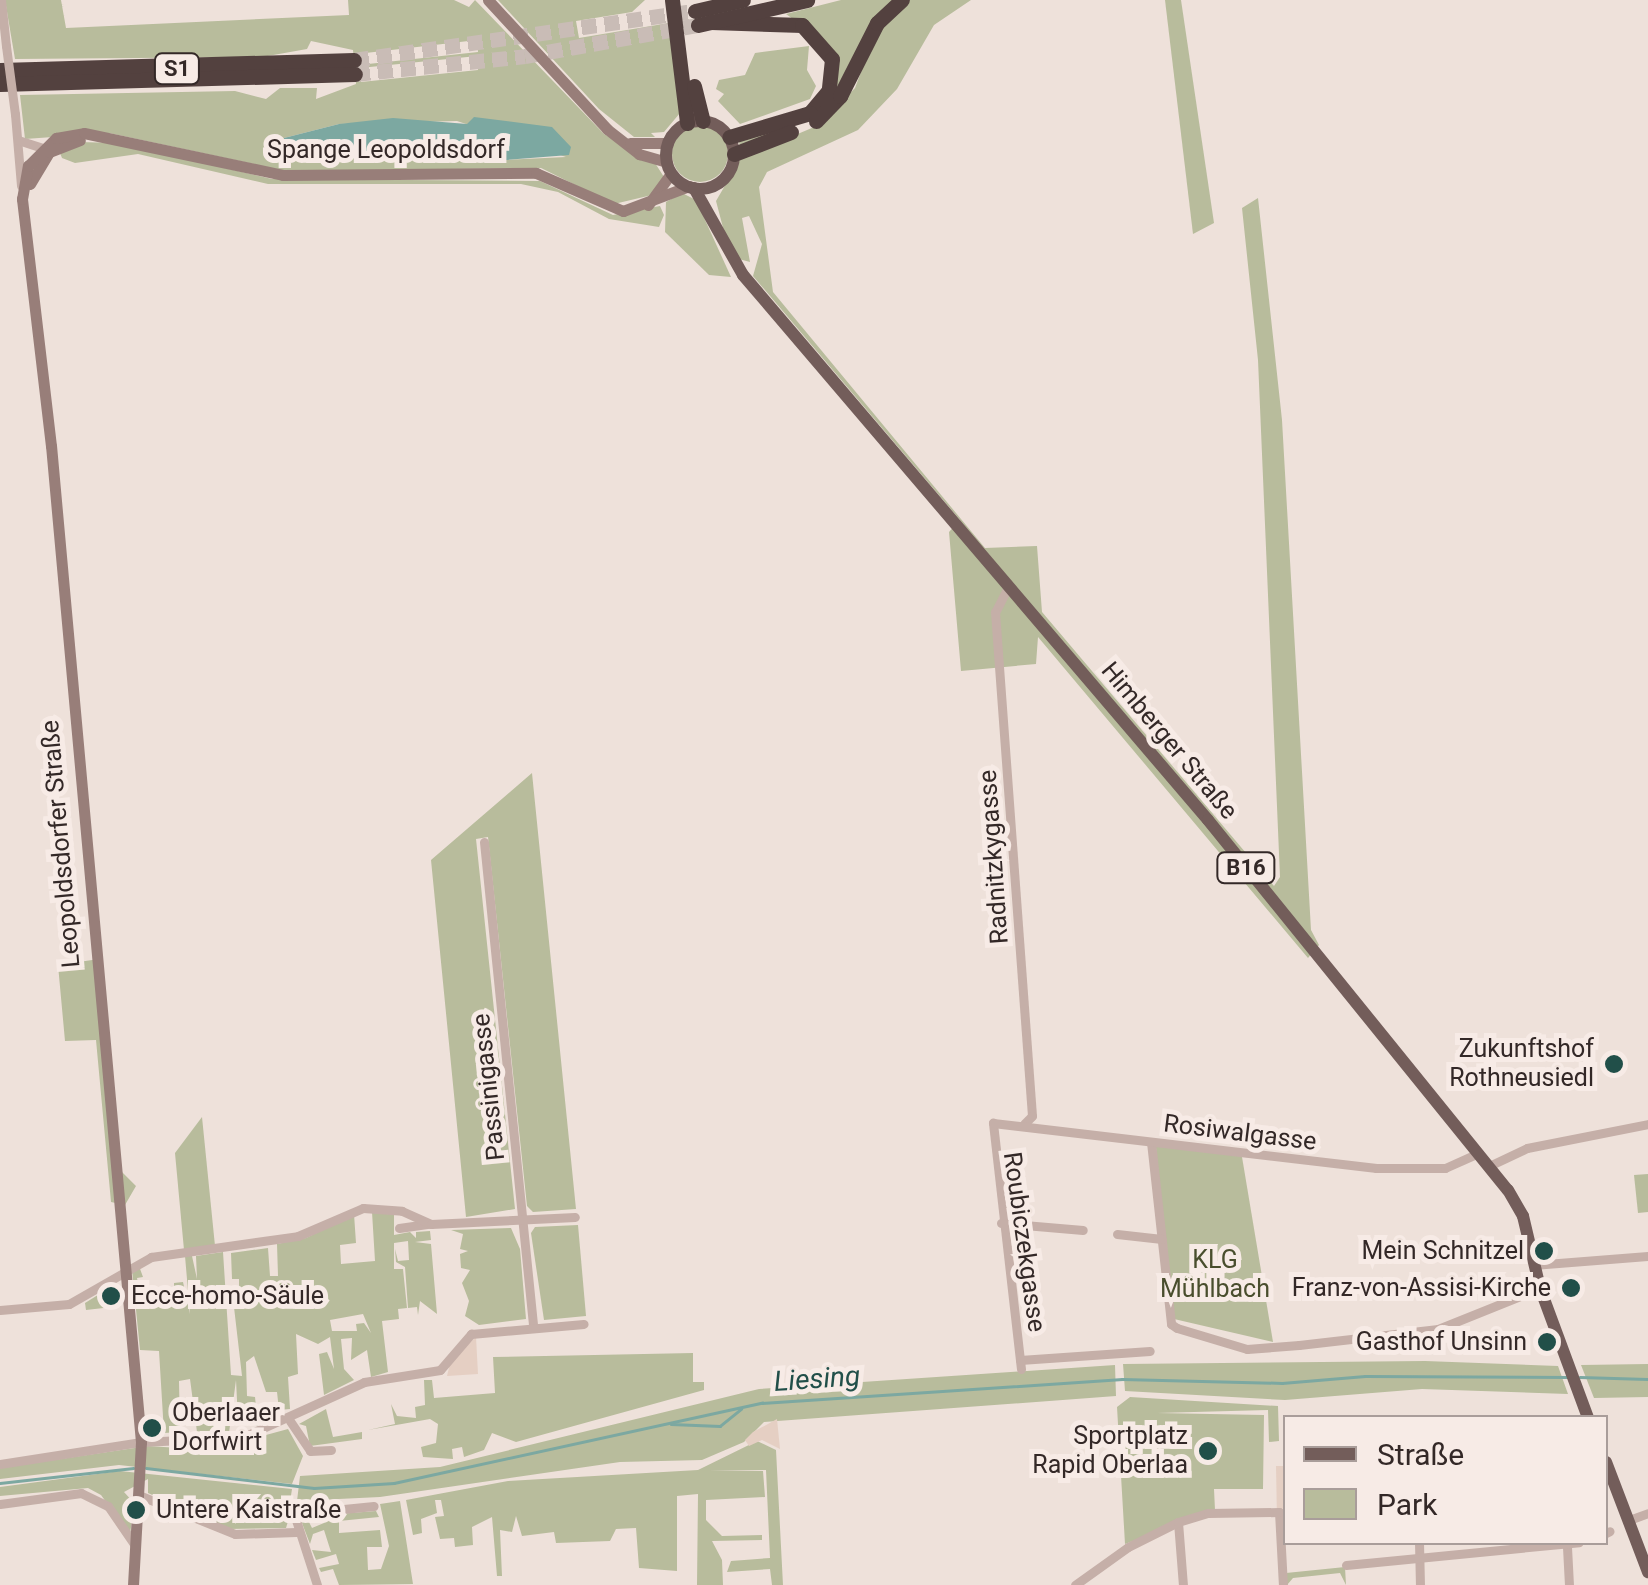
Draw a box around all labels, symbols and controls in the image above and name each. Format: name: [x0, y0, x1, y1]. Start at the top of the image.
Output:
road number: S1: [152, 52, 202, 86]
street label: Spange Leopoldsdorf: [267, 135, 505, 165]
street label: Himberger Straße: [1094, 656, 1244, 826]
street label: Leopoldsdorfer Straße: [35, 719, 87, 969]
street label: Radnitzkygasse: [973, 769, 1015, 945]
road number: B16: [1216, 851, 1276, 885]
street label: Passinigasse: [466, 1012, 512, 1162]
place label: Zukunftshof Rothneusiedl: [1449, 1035, 1594, 1094]
marker: Zukunftshof Rothneusiedl: [1603, 1053, 1625, 1075]
street label: Rosiwalgasse: [1162, 1109, 1318, 1157]
street label: Roubiczekgasse: [997, 1150, 1051, 1334]
place label: Mein Schnitzel: [1362, 1236, 1524, 1266]
marker: Mein Schnitzel: [1533, 1240, 1555, 1262]
park label: KLG Mühlbach: [1160, 1246, 1270, 1305]
place label: Franz-von-Assisi-Kirche: [1292, 1273, 1551, 1303]
marker: Franz-von-Assisi-Kirche: [1560, 1277, 1582, 1299]
place label: Ecce-homo-Säule: [131, 1281, 324, 1311]
marker: Ecce-homo-Säule: [100, 1285, 122, 1307]
place label: Gasthof Unsinn: [1356, 1327, 1527, 1357]
marker: Gasthof Unsinn: [1536, 1331, 1558, 1353]
water label: Liesing: [773, 1359, 861, 1399]
place label: Oberlaaer Dorfwirt: [172, 1399, 280, 1458]
legend: [1283, 1415, 1608, 1545]
marker: Oberlaaer Dorfwirt: [141, 1417, 163, 1439]
place label: Sportplatz Rapid Oberlaa: [1032, 1422, 1188, 1481]
text: Straße: [1377, 1437, 1464, 1472]
marker: Sportplatz Rapid Oberlaa: [1197, 1440, 1219, 1462]
text: Park: [1377, 1487, 1437, 1522]
place label: Untere Kaistraße: [156, 1495, 341, 1525]
marker: Untere Kaistraße: [125, 1499, 147, 1521]

